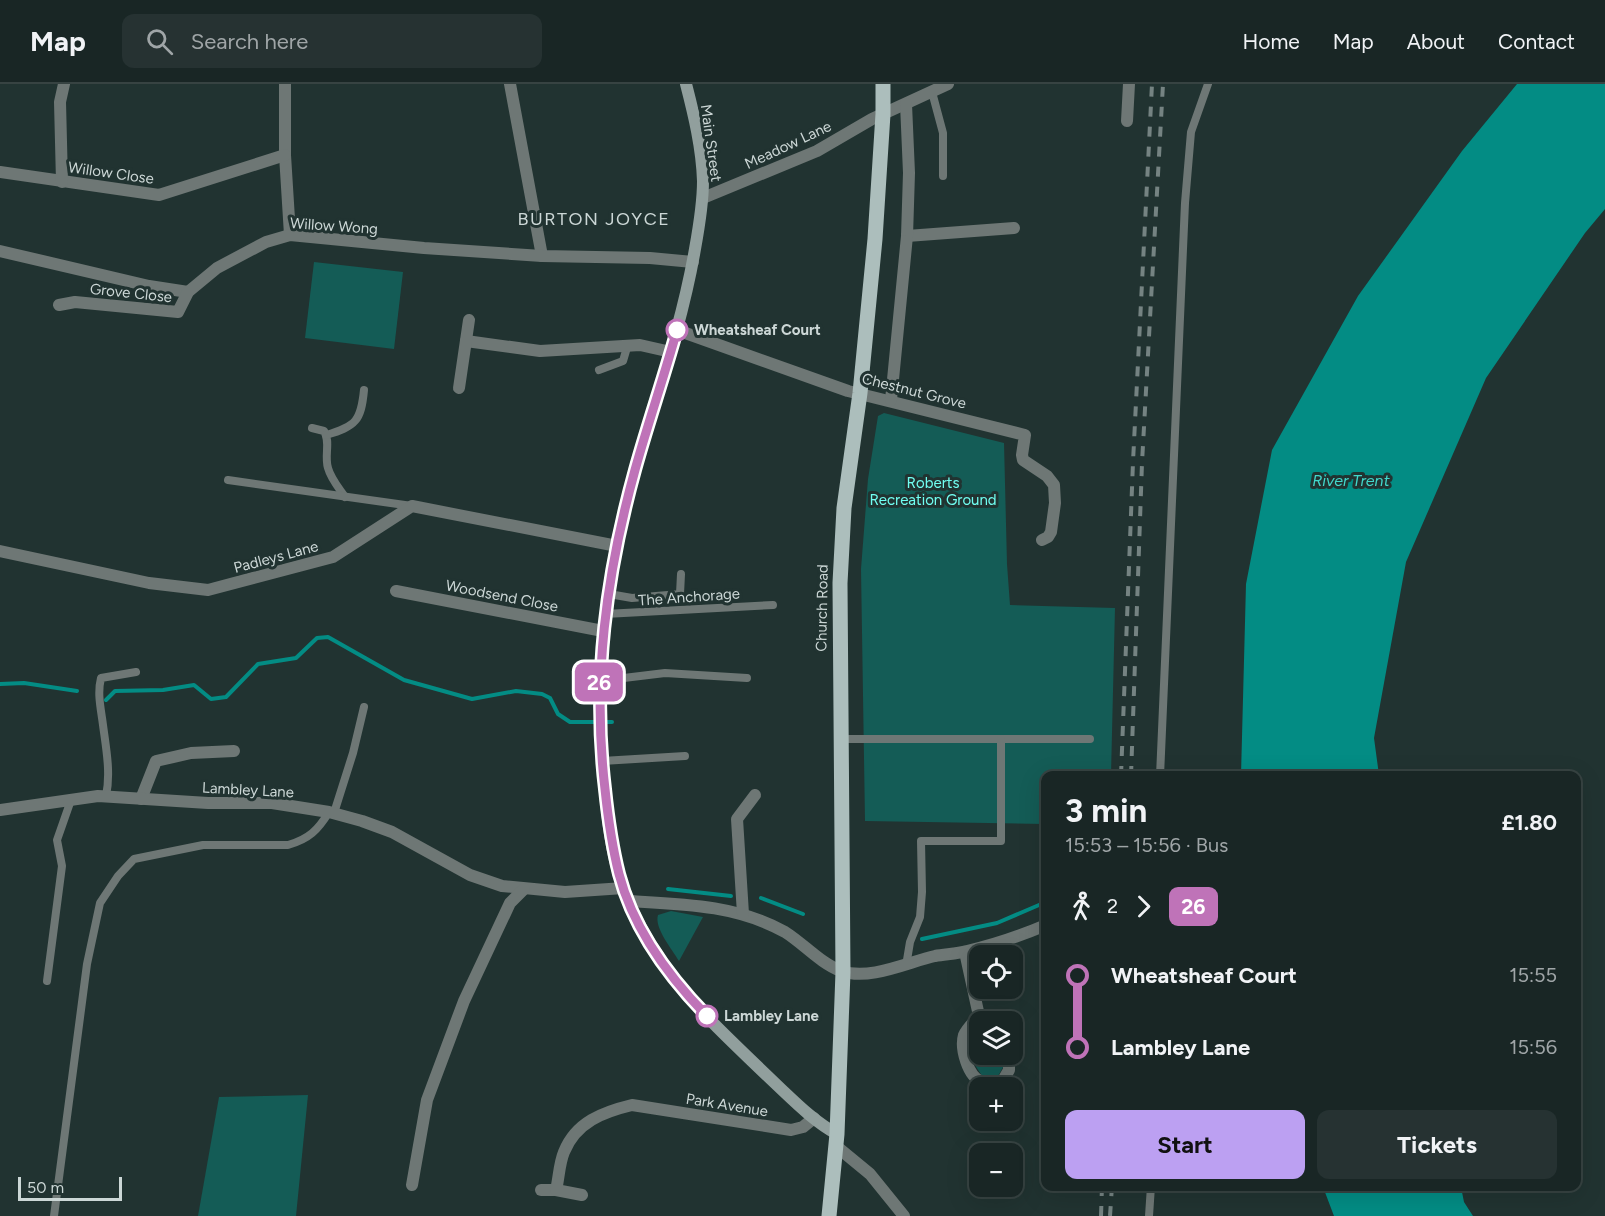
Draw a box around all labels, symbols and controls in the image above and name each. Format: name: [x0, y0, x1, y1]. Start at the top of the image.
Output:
search box: [122, 14, 542, 68]
text: Map: [30, 24, 86, 58]
icon: search: [143, 25, 176, 58]
text: Search here: [191, 28, 308, 55]
text: Home: [1243, 29, 1300, 54]
text: Map: [1333, 29, 1374, 54]
text: About: [1407, 29, 1465, 54]
text: Contact: [1498, 29, 1575, 54]
street label: Main Street: [697, 103, 725, 183]
street label: Meadow Lane: [742, 117, 834, 173]
street label: Willow Close: [67, 158, 155, 188]
district label: BURTON JOYCE: [518, 208, 670, 230]
street label: Willow Wong: [289, 214, 379, 238]
street label: Grove Close: [89, 280, 173, 306]
marker: Wheatsheaf Court: [666, 319, 688, 341]
place label: Wheatsheaf Court: [694, 321, 821, 339]
street label: Chestnut Grove: [860, 369, 968, 413]
water label: River Trent: [1312, 471, 1391, 490]
park label: Roberts Recreation Ground: [869, 474, 997, 509]
street label: Padleys Lane: [232, 537, 320, 577]
street label: Church Road: [812, 564, 832, 652]
street label: Woodsend Close: [444, 576, 560, 616]
street label: The Anchorage: [638, 584, 740, 610]
line badge: 26: [572, 662, 626, 702]
text: 26: [587, 670, 611, 695]
street label: Lambley Lane: [202, 779, 294, 801]
text: 3 min: [1065, 791, 1147, 830]
text: £1.80: [1501, 809, 1557, 836]
text: 15:53 – 15:56 · Bus: [1065, 833, 1228, 857]
icon: walk: [1065, 890, 1098, 923]
icon: forward: [1127, 890, 1160, 923]
text: 2: [1107, 894, 1118, 918]
text: 26: [1181, 894, 1206, 919]
map controls: [969, 945, 1023, 1197]
button: locate: [969, 945, 1023, 999]
text: Wheatsheaf Court: [1111, 962, 1297, 989]
text: 15:55: [1509, 963, 1557, 987]
marker: Lambley Lane: [696, 1005, 718, 1027]
place label: Lambley Lane: [724, 1007, 820, 1025]
button: layers: [969, 1011, 1023, 1065]
text: Lambley Lane: [1111, 1034, 1250, 1061]
text: 15:56: [1509, 1035, 1557, 1059]
button: +: [969, 1077, 1023, 1131]
street label: Park Avenue: [685, 1090, 769, 1120]
button: Start: [1065, 1110, 1305, 1179]
button: Tickets: [1317, 1110, 1557, 1179]
button: −: [969, 1143, 1023, 1197]
scale bar: [18, 1174, 122, 1202]
text: 50 m: [27, 1178, 64, 1197]

